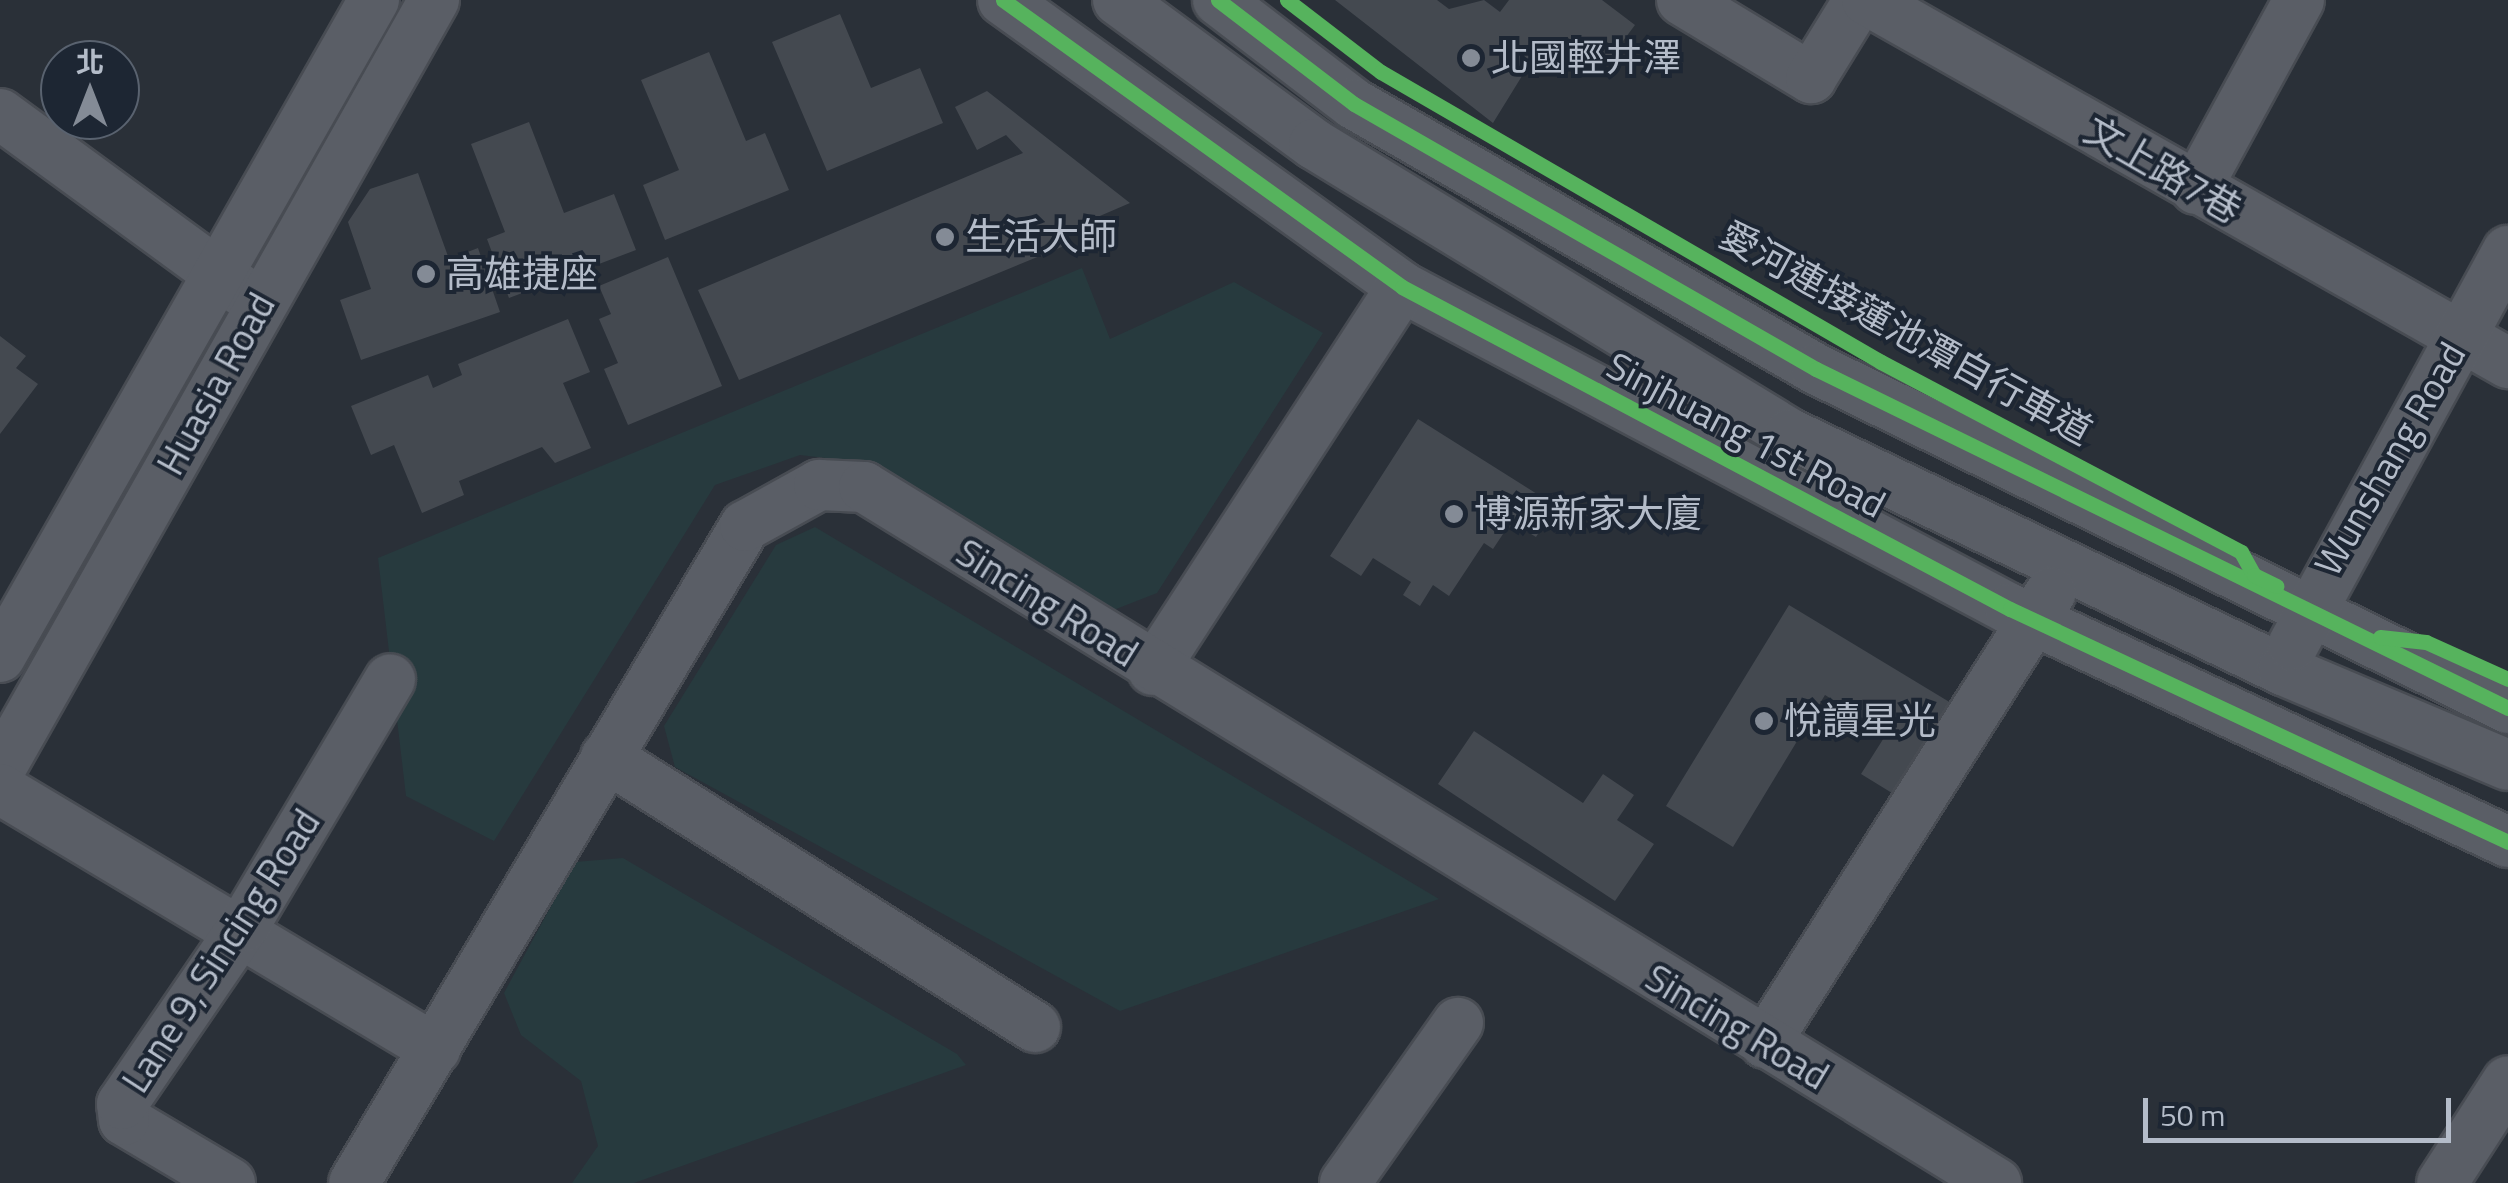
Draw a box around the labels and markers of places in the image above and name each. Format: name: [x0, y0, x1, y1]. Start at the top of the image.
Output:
place label: 北國輕井澤: [1491, 35, 1681, 81]
marker: 北國輕井澤: [1460, 47, 1482, 69]
place label: 生活大師: [965, 214, 1117, 260]
marker: 生活大師: [934, 226, 956, 248]
place label: 高雄捷座: [446, 251, 598, 297]
marker: 高雄捷座: [415, 263, 437, 285]
place label: 博源新家大廈: [1474, 491, 1702, 537]
marker: 博源新家大廈: [1443, 503, 1465, 525]
place label: 悅讀星光: [1784, 698, 1936, 744]
marker: 悅讀星光: [1753, 710, 1775, 732]

